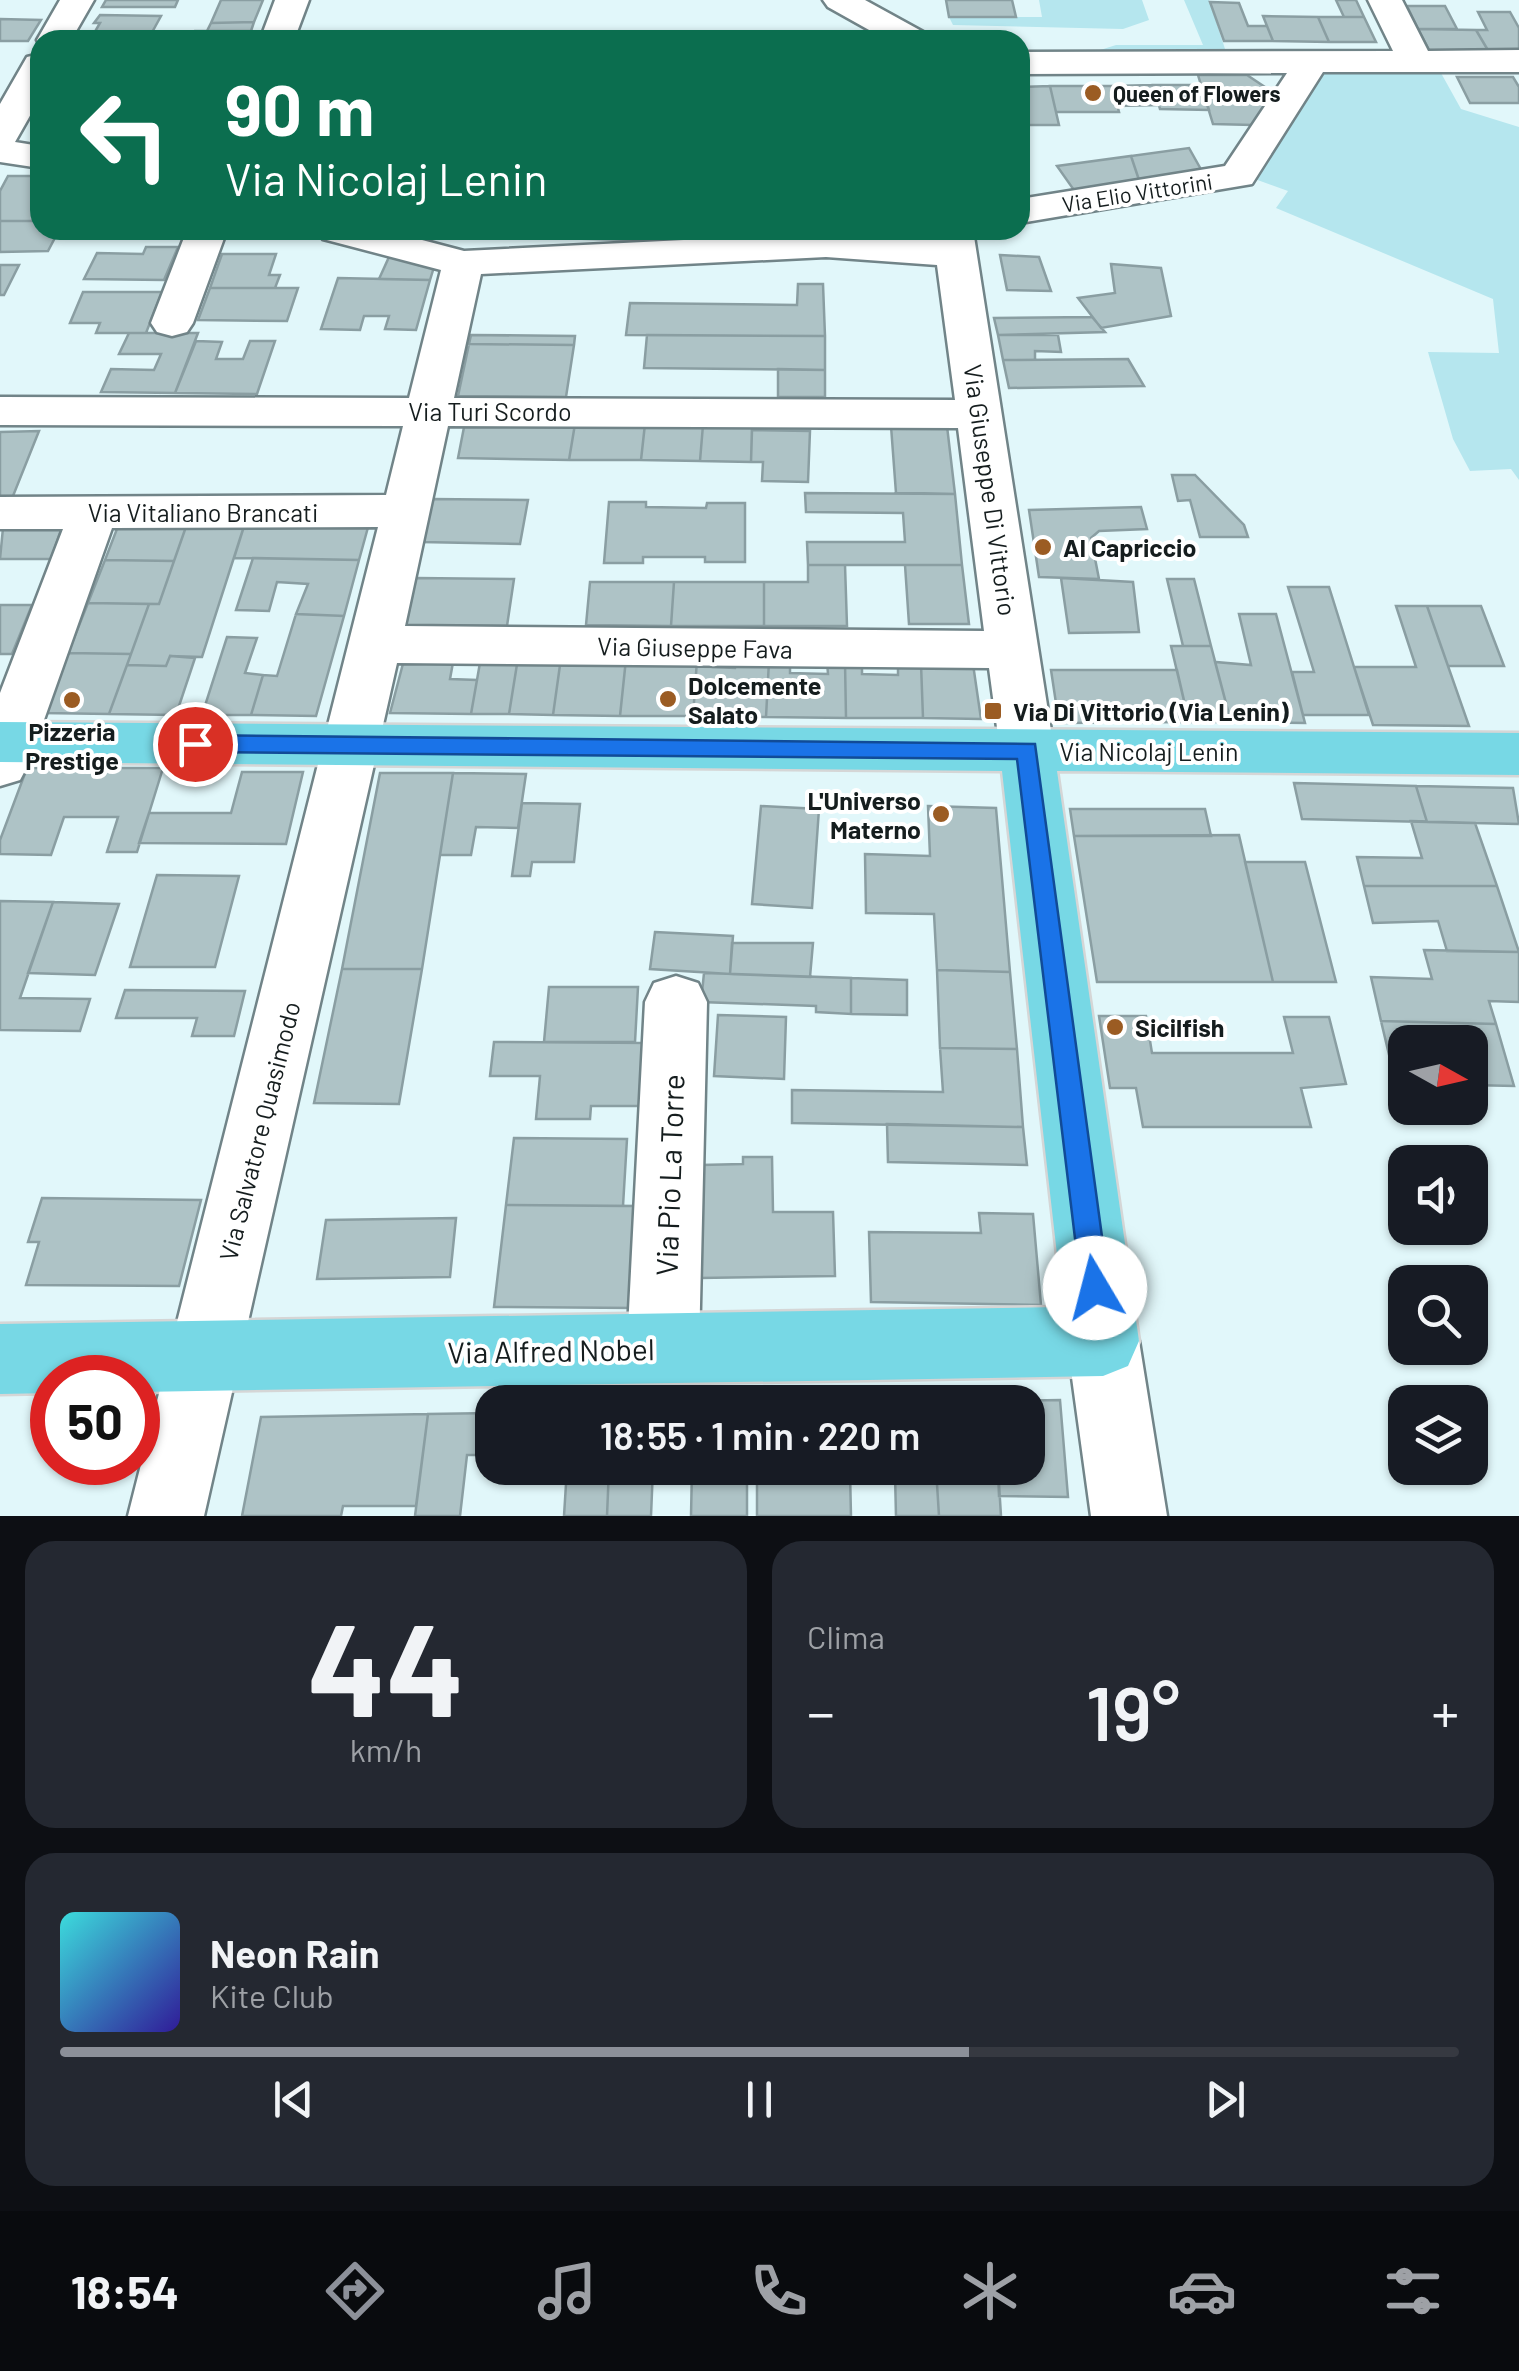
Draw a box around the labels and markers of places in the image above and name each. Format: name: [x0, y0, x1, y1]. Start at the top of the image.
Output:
place label: Queen of Flowers: [1113, 80, 1281, 106]
marker: Queen of Flowers: [1082, 82, 1104, 104]
place label: Al Capriccio: [1063, 532, 1196, 562]
marker: Al Capriccio: [1032, 536, 1054, 558]
place label: Dolcemente Salato: [688, 670, 822, 729]
marker: Dolcemente Salato: [657, 688, 679, 710]
marker: Pizzeria Prestige: [61, 689, 83, 711]
place label: Via Di Vittorio (Via Lenin): [1013, 696, 1289, 726]
marker: Via Di Vittorio (Via Lenin): [982, 700, 1004, 722]
pin: [153, 702, 238, 787]
place label: Pizzeria Prestige: [25, 716, 119, 775]
place label: L'Universo Materno: [808, 785, 921, 844]
marker: L'Universo Materno: [930, 803, 952, 825]
place label: Sicilfish: [1135, 1012, 1224, 1042]
marker: Sicilfish: [1104, 1016, 1126, 1038]

